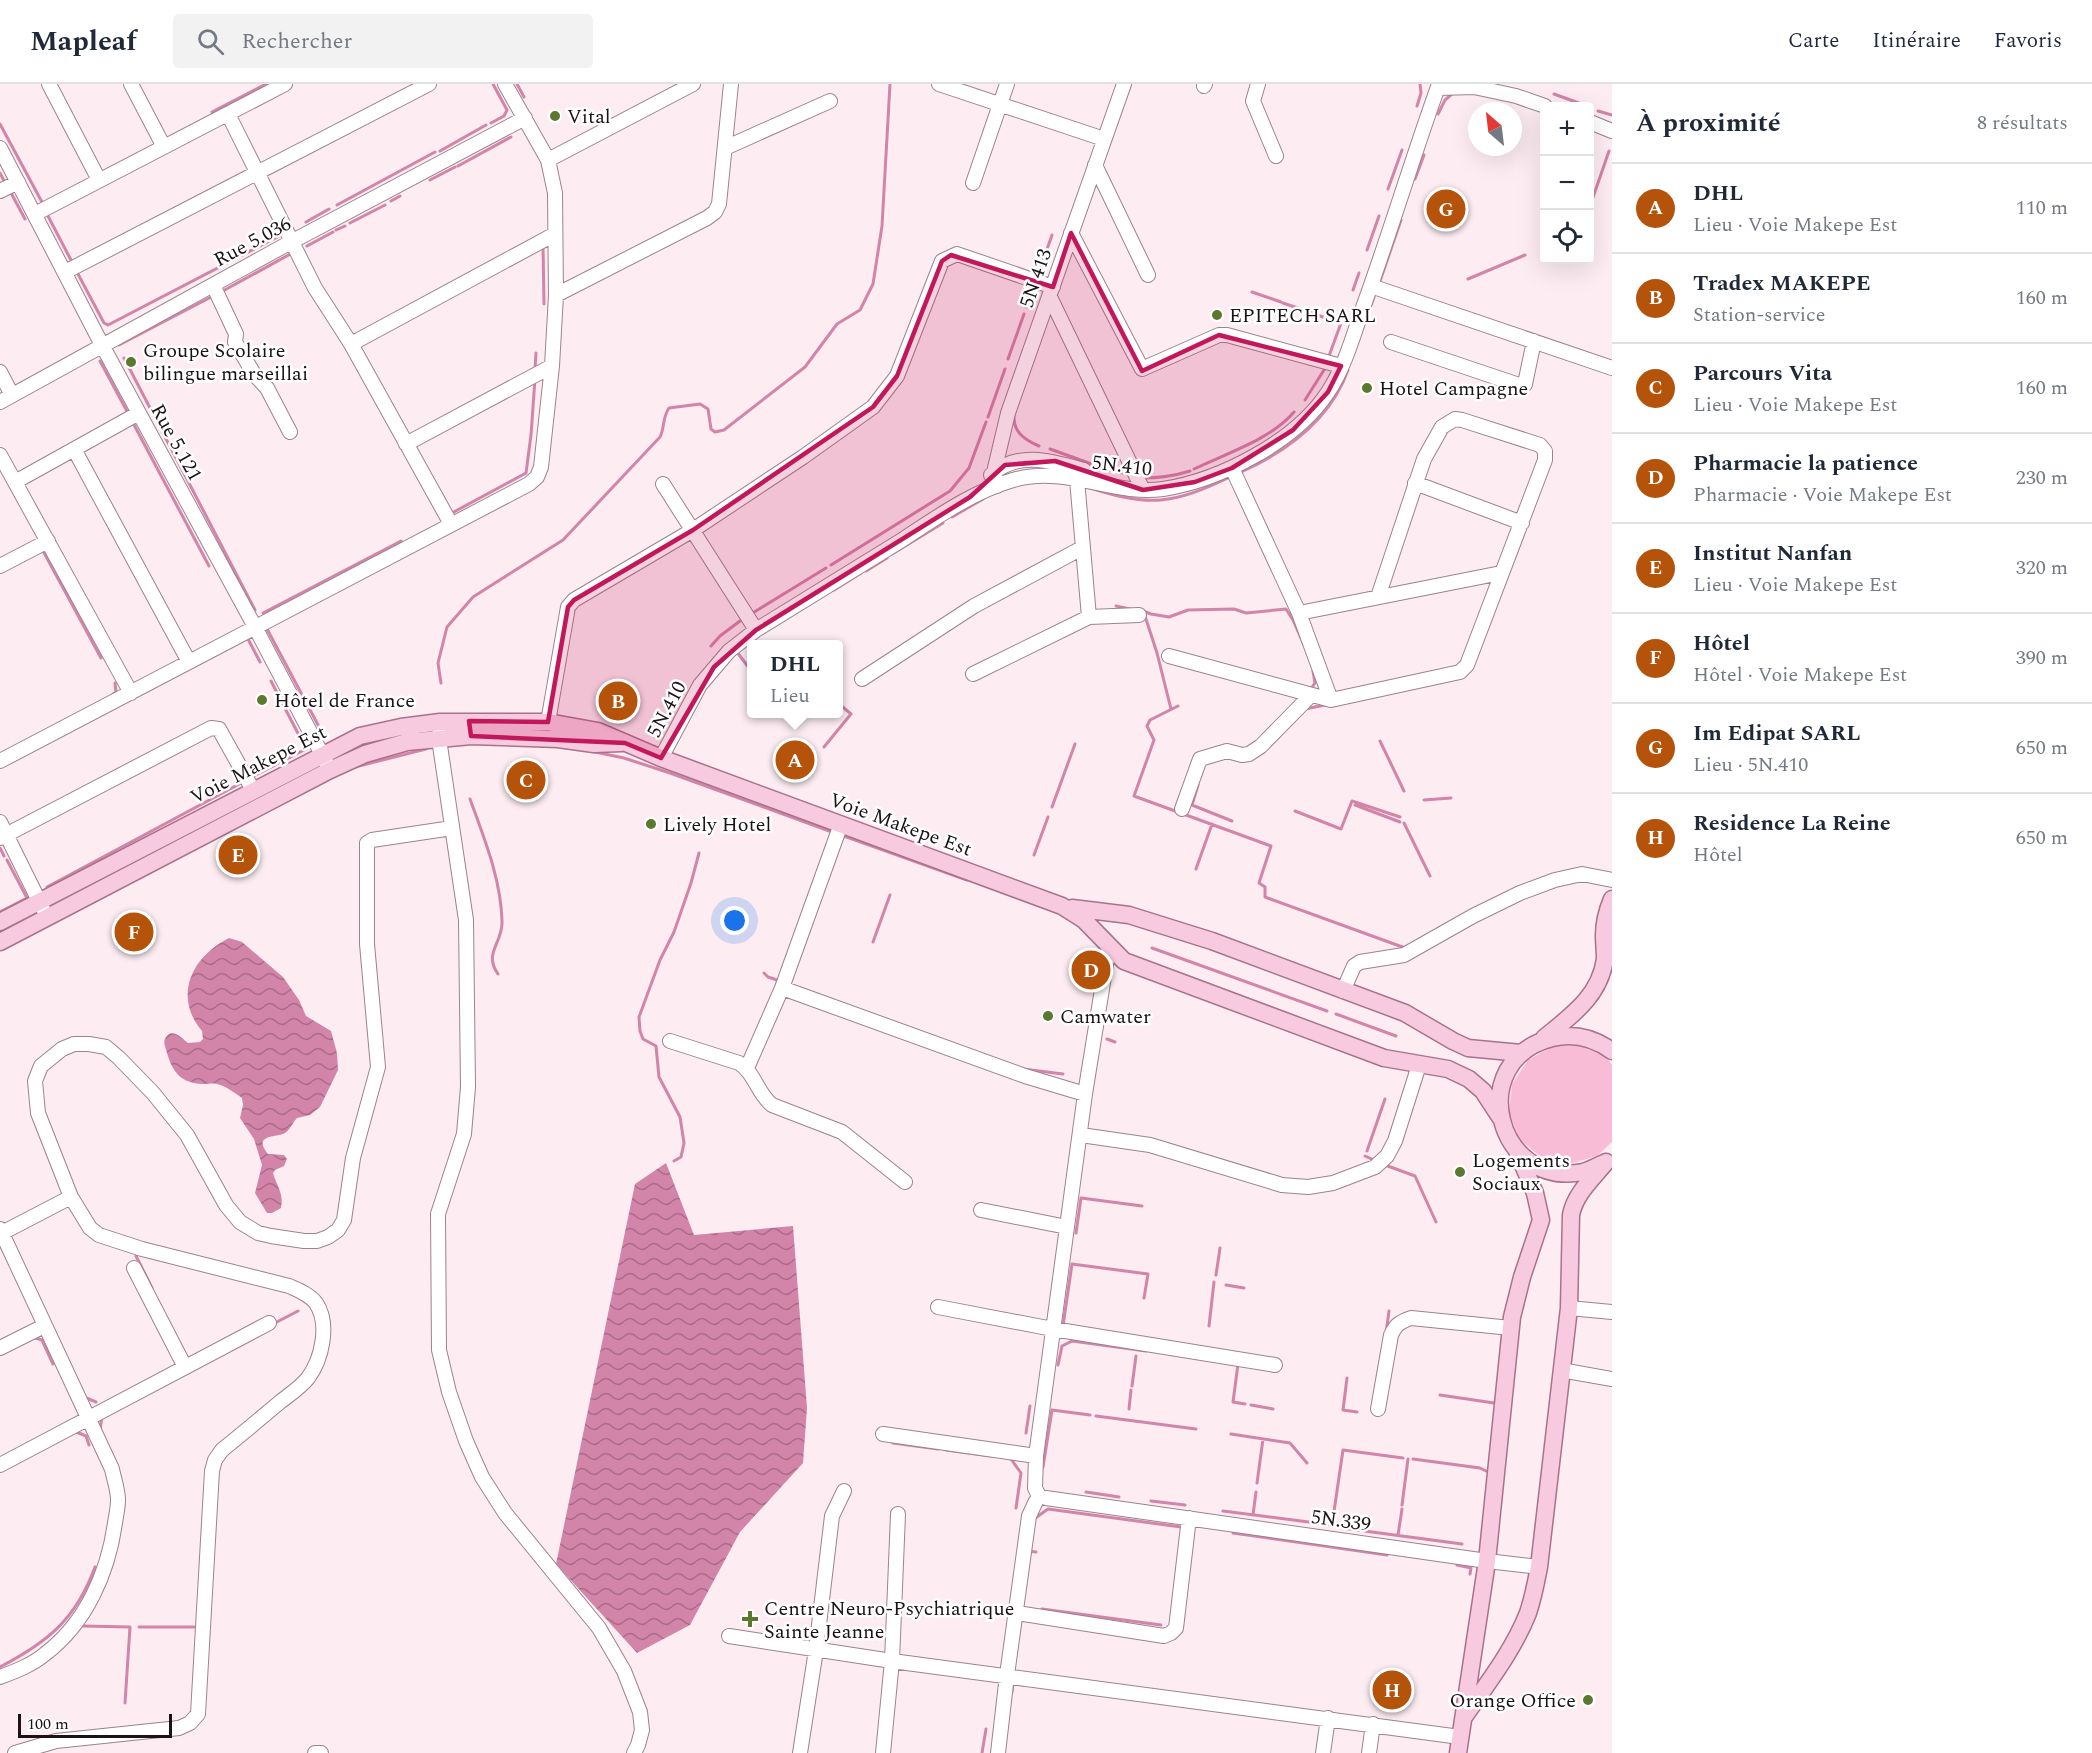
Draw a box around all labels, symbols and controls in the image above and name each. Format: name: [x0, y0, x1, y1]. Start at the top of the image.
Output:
search box: [173, 14, 593, 68]
text: Mapleaf: [30, 20, 137, 63]
icon: search: [194, 25, 227, 58]
text: Rechercher: [242, 25, 352, 58]
text: Carte: [1788, 25, 1839, 57]
text: Itinéraire: [1872, 25, 1961, 57]
text: Favoris: [1994, 25, 2062, 57]
place label: Vital: [567, 102, 611, 132]
north arrow: [1468, 102, 1522, 156]
map controls: [1540, 102, 1594, 264]
button: +: [1540, 102, 1594, 156]
text: À proximité: [1636, 103, 1781, 143]
text: 8 résultats: [1977, 108, 2068, 138]
marker: Vital: [548, 109, 562, 123]
button: −: [1540, 156, 1594, 210]
text: DHL: [1693, 177, 1743, 210]
pin: G: [1426, 186, 1466, 232]
text: A: [1648, 193, 1663, 223]
text: 110 m: [2016, 193, 2068, 223]
street label: Rue 5.036: [208, 209, 297, 275]
button: locate: [1540, 210, 1594, 264]
text: Lieu · Voie Makepe Est: [1693, 210, 1897, 240]
street label: 5N 413: [1012, 245, 1060, 312]
text: Tradex MAKEPE: [1693, 267, 1871, 300]
text: B: [1648, 283, 1663, 313]
text: 160 m: [2016, 283, 2068, 313]
text: Station-service: [1693, 300, 1825, 330]
place label: EPITECH SARL: [1229, 301, 1376, 331]
marker: EPITECH SARL: [1210, 308, 1224, 322]
place label: Groupe Scolaire bilingue marseillai: [143, 336, 308, 389]
marker: Groupe Scolaire bilingue marseillai: [124, 355, 138, 369]
text: Parcours Vita: [1693, 357, 1832, 390]
text: C: [1648, 373, 1663, 403]
text: 160 m: [2016, 373, 2068, 403]
place label: Hotel Campagne: [1379, 374, 1528, 404]
marker: Hotel Campagne: [1360, 381, 1374, 395]
text: Lieu · Voie Makepe Est: [1693, 390, 1897, 420]
street label: Rue 5.121: [143, 398, 210, 487]
street label: 5N.410: [1090, 447, 1154, 485]
text: Pharmacie la patience: [1693, 447, 1918, 480]
text: D: [1647, 463, 1664, 493]
text: 230 m: [2016, 463, 2068, 493]
text: Pharmacie · Voie Makepe Est: [1693, 480, 1952, 510]
text: Institut Nanfan: [1693, 537, 1852, 570]
text: E: [1649, 553, 1662, 583]
text: 320 m: [2016, 553, 2068, 583]
text: Lieu · Voie Makepe Est: [1693, 570, 1897, 600]
text: Hôtel: [1693, 627, 1750, 660]
popup: [747, 640, 843, 718]
text: F: [1649, 643, 1662, 673]
text: 390 m: [2016, 643, 2068, 673]
text: DHL: [770, 648, 820, 681]
text: Hôtel · Voie Makepe Est: [1693, 660, 1907, 690]
street label: 5N.410: [639, 676, 694, 743]
pin: B: [598, 678, 638, 724]
text: Lieu: [770, 681, 810, 711]
place label: Hôtel de France: [274, 686, 415, 716]
marker: Hôtel de France: [255, 693, 269, 707]
text: Im Edipat SARL: [1693, 717, 1861, 750]
street label: Voie Makepe Est: [185, 718, 332, 812]
text: G: [1648, 733, 1663, 763]
text: 650 m: [2016, 733, 2068, 763]
pin: A: [776, 738, 814, 782]
text: Lieu · 5N.410: [1693, 750, 1808, 780]
pin: C: [506, 758, 546, 802]
street label: Voie Makepe Est: [825, 785, 976, 865]
text: Residence La Reine: [1693, 807, 1891, 840]
place label: Lively Hotel: [663, 810, 771, 840]
marker: Lively Hotel: [644, 817, 658, 831]
text: H: [1647, 823, 1664, 853]
text: 650 m: [2016, 823, 2068, 853]
pin: E: [218, 832, 258, 878]
text: Hôtel: [1693, 840, 1743, 870]
your location: [720, 906, 749, 935]
pin: F: [114, 910, 154, 954]
pin: D: [1072, 948, 1110, 992]
place label: Camwater: [1060, 1002, 1151, 1032]
marker: Camwater: [1041, 1009, 1055, 1023]
place label: Logements Sociaux: [1472, 1146, 1570, 1199]
marker: Logements Sociaux: [1453, 1165, 1467, 1179]
street label: 5N.339: [1309, 1502, 1373, 1540]
place label: Centre Neuro-Psychiatrique Sainte Jeanne: [764, 1594, 1014, 1647]
marker: Centre Neuro-Psychiatrique Sainte Jeanne: [741, 1610, 759, 1628]
pin: H: [1372, 1668, 1412, 1712]
place label: Orange Office: [1449, 1686, 1576, 1716]
marker: Orange Office: [1581, 1693, 1595, 1707]
scale bar: [18, 1711, 172, 1738]
text: 100 m: [27, 1712, 69, 1736]

